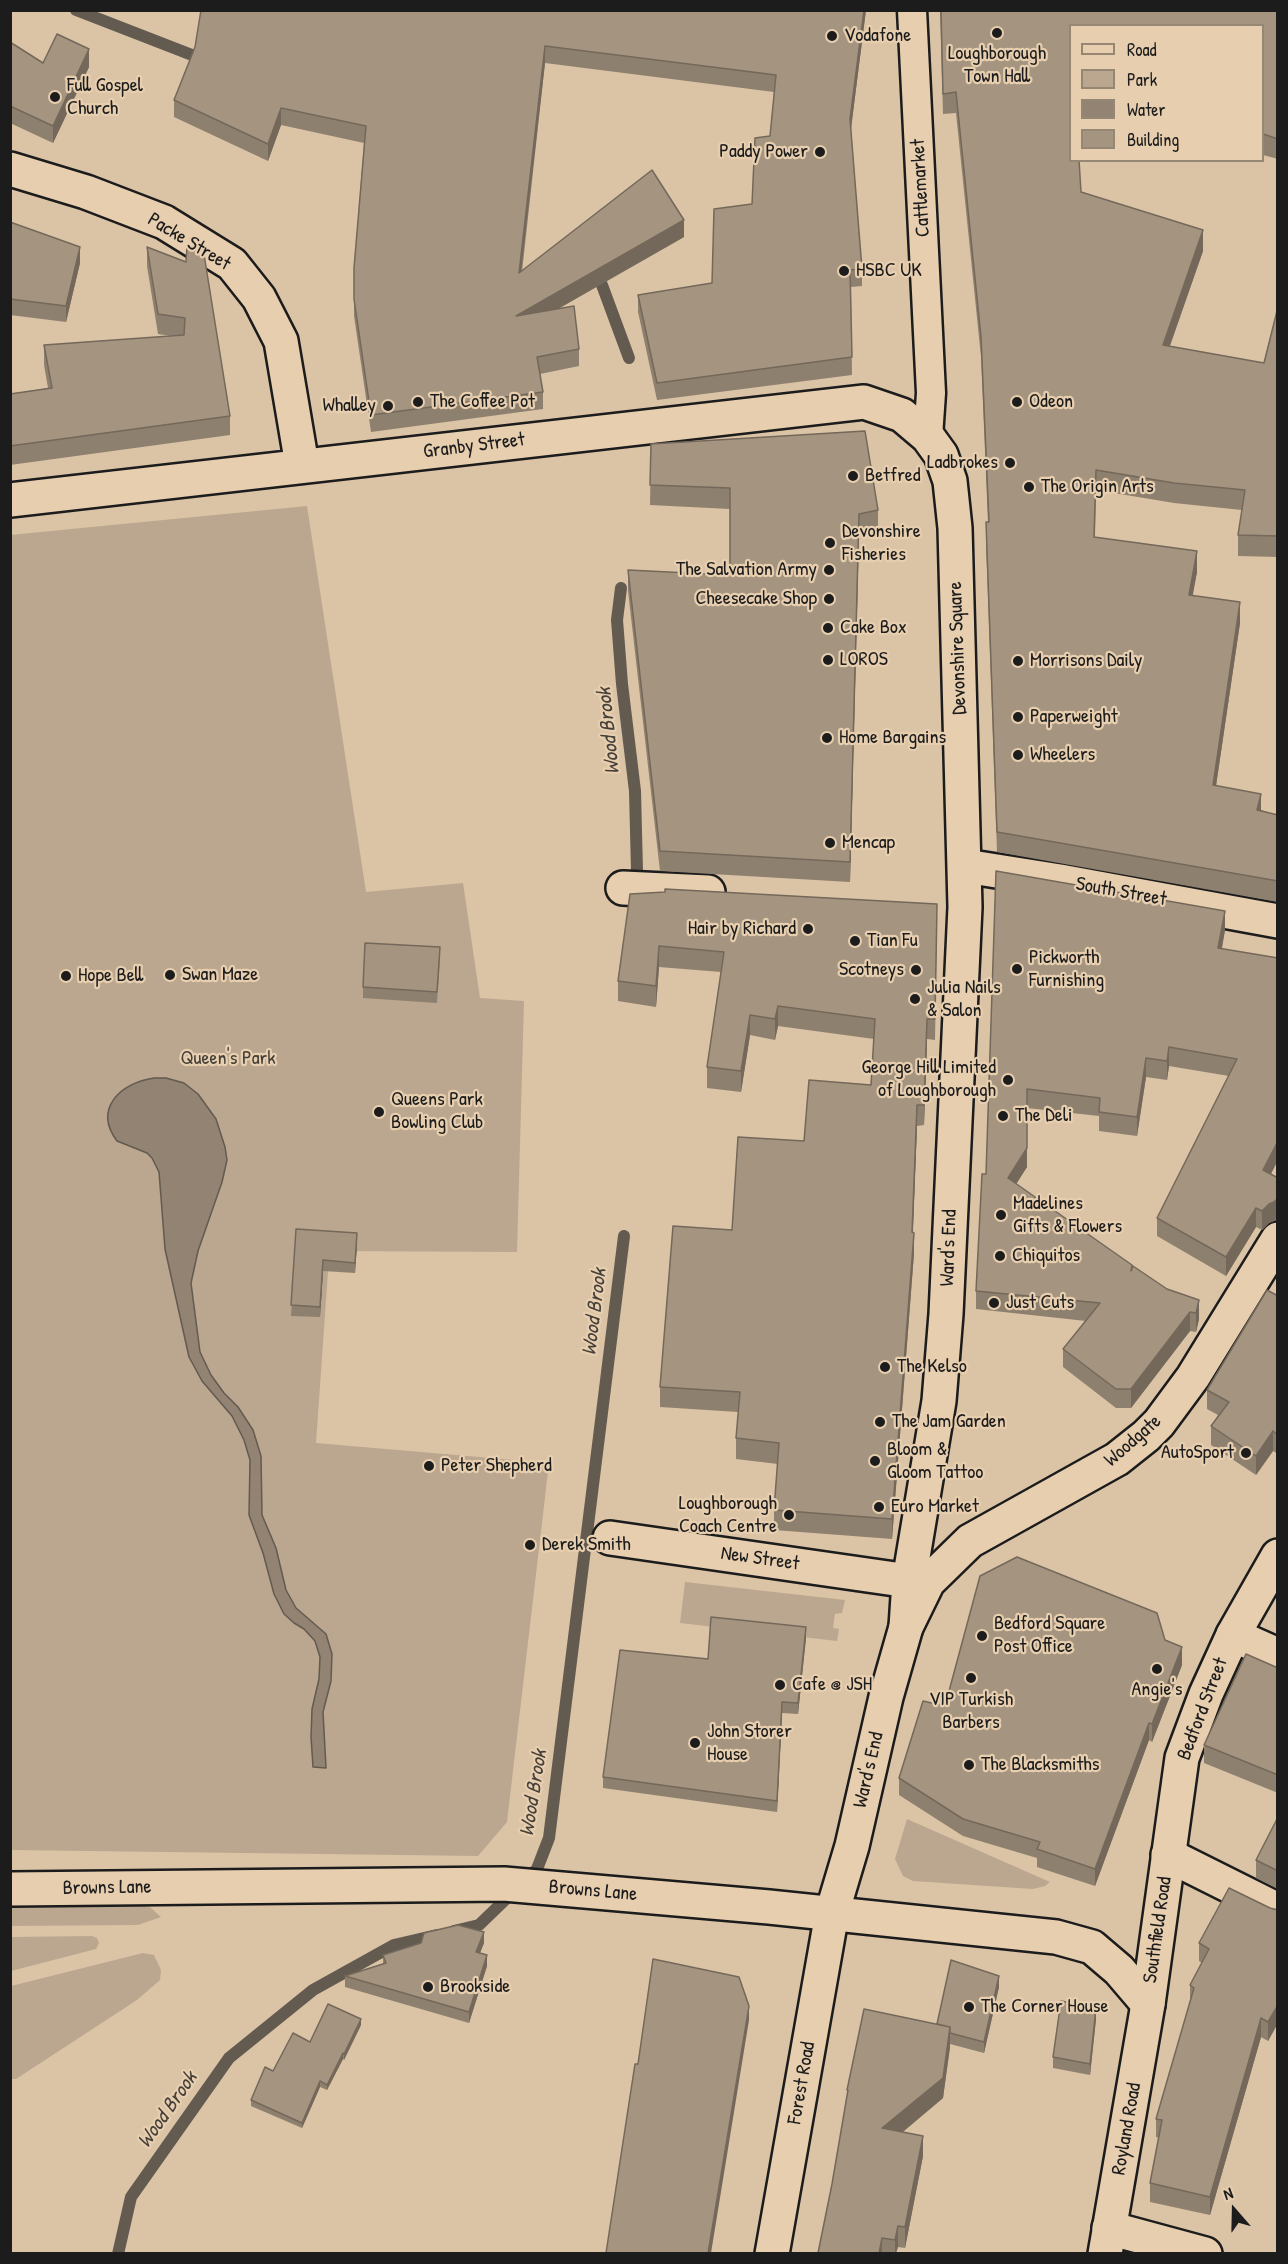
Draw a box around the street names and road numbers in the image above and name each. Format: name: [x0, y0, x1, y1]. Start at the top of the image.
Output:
street label: Cattlemarket: [906, 138, 936, 238]
street label: Packe Street: [143, 208, 235, 276]
street label: Granby Street: [422, 428, 526, 464]
street label: Devonshire Square: [944, 581, 972, 715]
street label: South Street: [1074, 872, 1168, 912]
street label: Ward's End: [936, 1209, 962, 1287]
street label: Woodgate: [1100, 1410, 1166, 1472]
street label: New Street: [719, 1542, 801, 1576]
street label: Bedford Street: [1172, 1654, 1234, 1764]
street label: Ward's End: [849, 1730, 889, 1810]
street label: Browns Lane: [62, 1875, 152, 1901]
street label: Browns Lane: [548, 1875, 638, 1907]
street label: Southfield Road: [1139, 1875, 1177, 1985]
street label: Forest Road: [783, 2040, 821, 2126]
street label: Royland Road: [1107, 2081, 1147, 2177]

